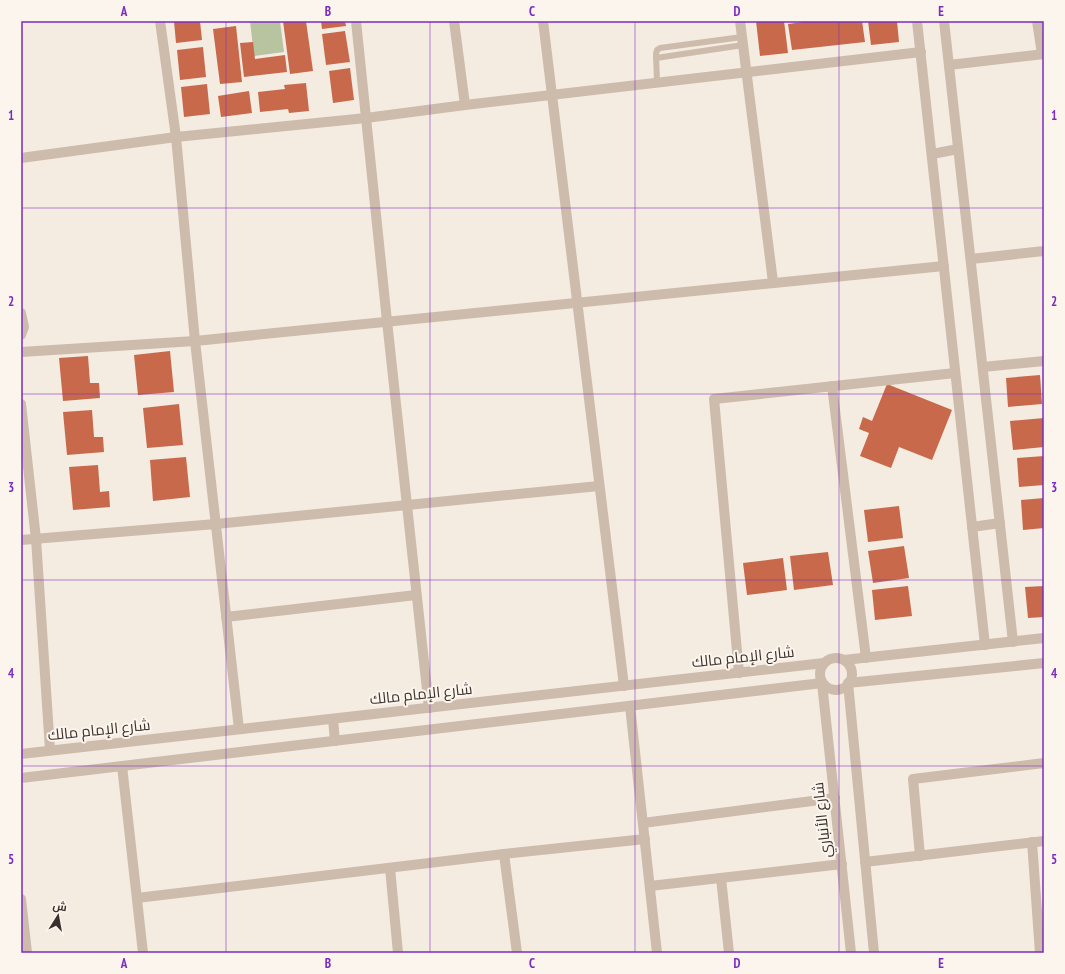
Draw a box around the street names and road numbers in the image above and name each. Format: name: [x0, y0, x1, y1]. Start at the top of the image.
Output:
street label: شارع الإمام مالك: [691, 642, 795, 673]
street label: شارع الإمام مالك: [369, 679, 473, 710]
street label: شارع الإمام مالك: [47, 715, 151, 746]
street label: شارع الأنباري: [808, 781, 838, 859]

